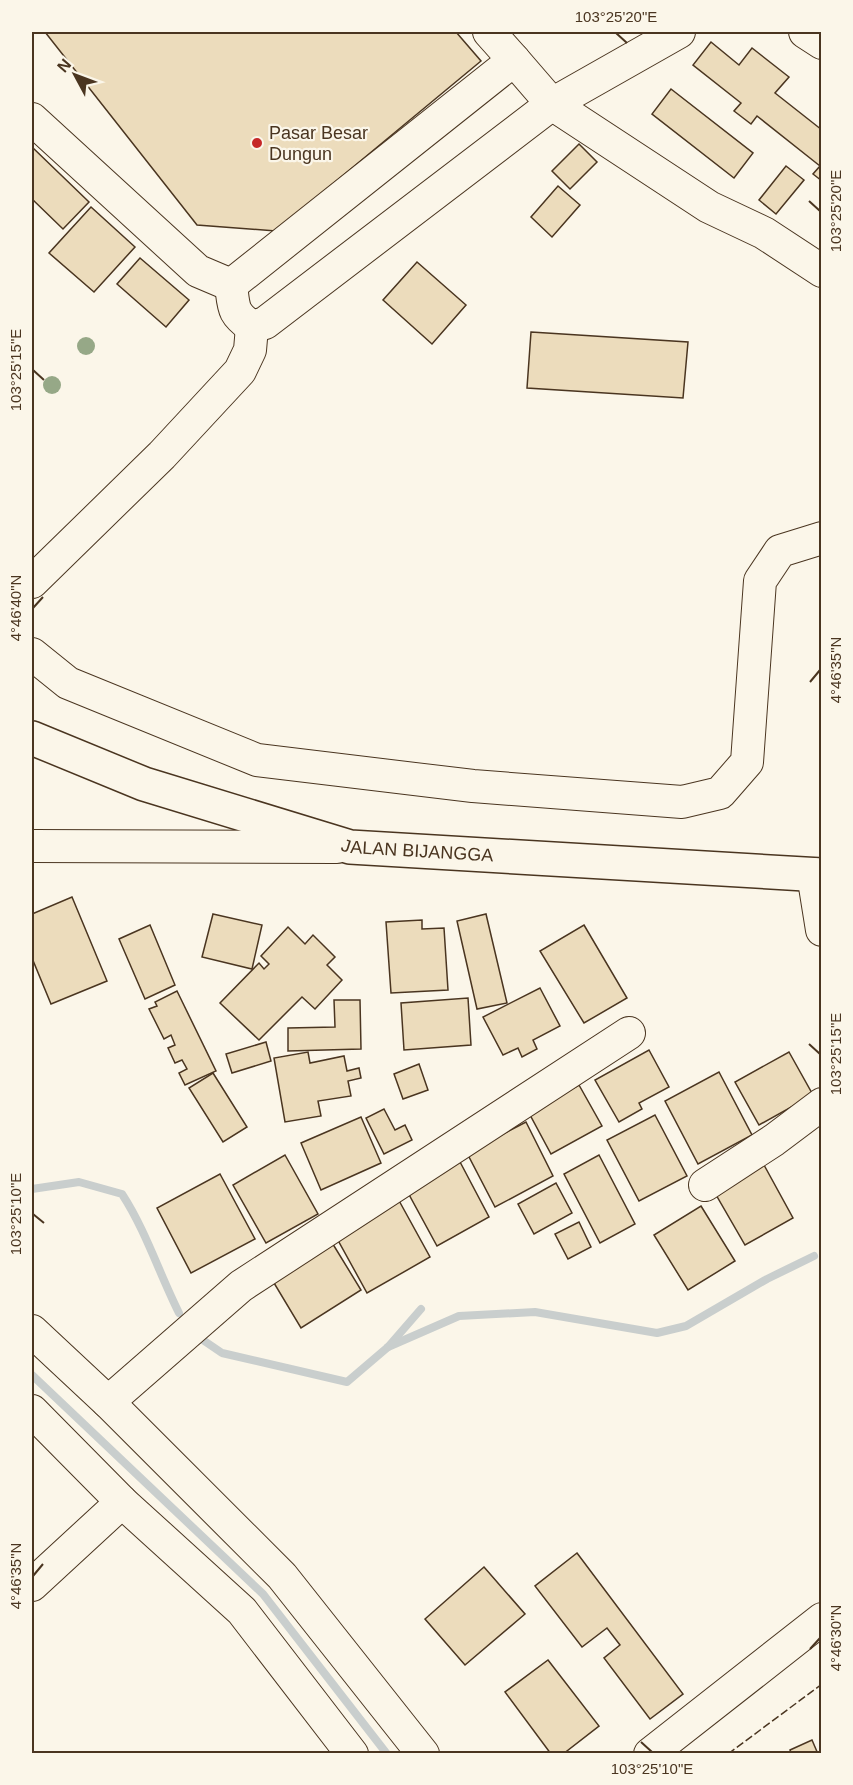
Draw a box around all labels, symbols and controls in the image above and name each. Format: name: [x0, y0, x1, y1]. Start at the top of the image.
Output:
text: 103°25'20"E: [575, 8, 657, 25]
north arrow: [45, 45, 105, 105]
text: N: [54, 56, 74, 75]
place label: Pasar Besar Dungun: [269, 123, 368, 164]
marker: Pasar Besar Dungun: [250, 136, 264, 150]
text: 103°25'20"E: [827, 170, 844, 252]
text: 103°25'15"E: [7, 329, 24, 411]
text: 4°46'40"N: [7, 575, 24, 641]
text: 4°46'35"N: [827, 637, 844, 703]
street label: JALAN BIJANGGA: [339, 835, 494, 865]
text: 103°25'15"E: [827, 1013, 844, 1095]
text: 103°25'10"E: [7, 1173, 24, 1255]
text: 4°46'35"N: [7, 1543, 24, 1609]
text: 4°46'30"N: [827, 1605, 844, 1671]
text: 103°25'10"E: [611, 1760, 693, 1777]

